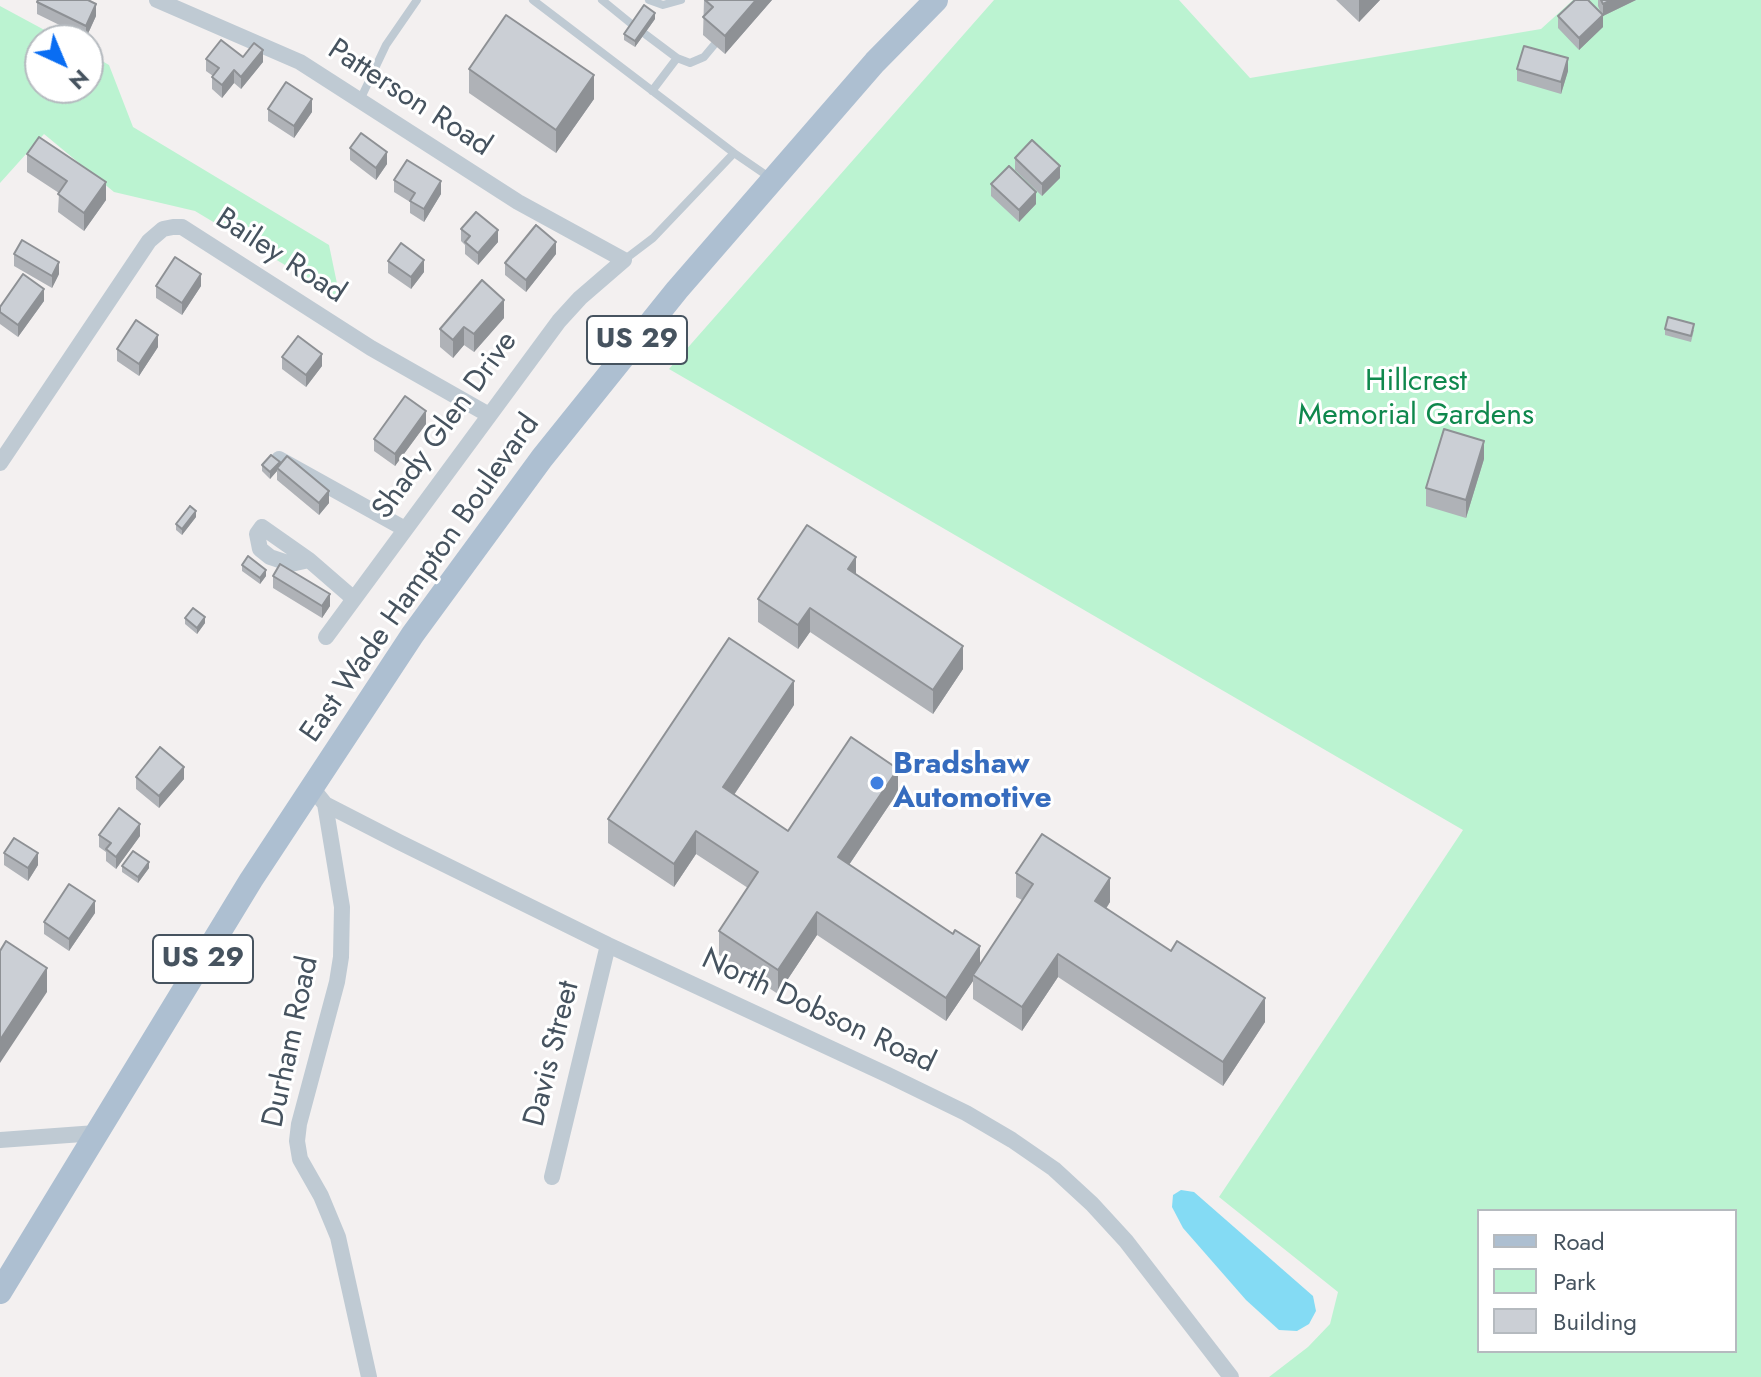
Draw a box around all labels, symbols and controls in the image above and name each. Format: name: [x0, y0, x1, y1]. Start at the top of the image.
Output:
north arrow: [24, 24, 104, 104]
street label: Patterson Road: [320, 33, 498, 165]
text: N: [62, 62, 97, 97]
street label: Bailey Road: [208, 202, 352, 312]
road number: US 29: [587, 316, 687, 364]
street label: Shady Glen Drive: [366, 325, 526, 527]
park label: Hillcrest Memorial Gardens: [1298, 365, 1534, 436]
street label: East Wade Hampton Boulevard: [294, 408, 548, 750]
place label: Bradshaw Automotive: [893, 748, 1052, 818]
marker: Bradshaw Automotive: [868, 774, 886, 792]
road number: US 29: [153, 935, 253, 983]
street label: North Dobson Road: [695, 942, 941, 1082]
street label: Durham Road: [256, 953, 328, 1131]
street label: Davis Street: [518, 978, 588, 1130]
legend: [1477, 1209, 1737, 1353]
text: Road: [1553, 1224, 1605, 1259]
text: Park: [1553, 1264, 1596, 1299]
text: Building: [1553, 1304, 1637, 1339]

